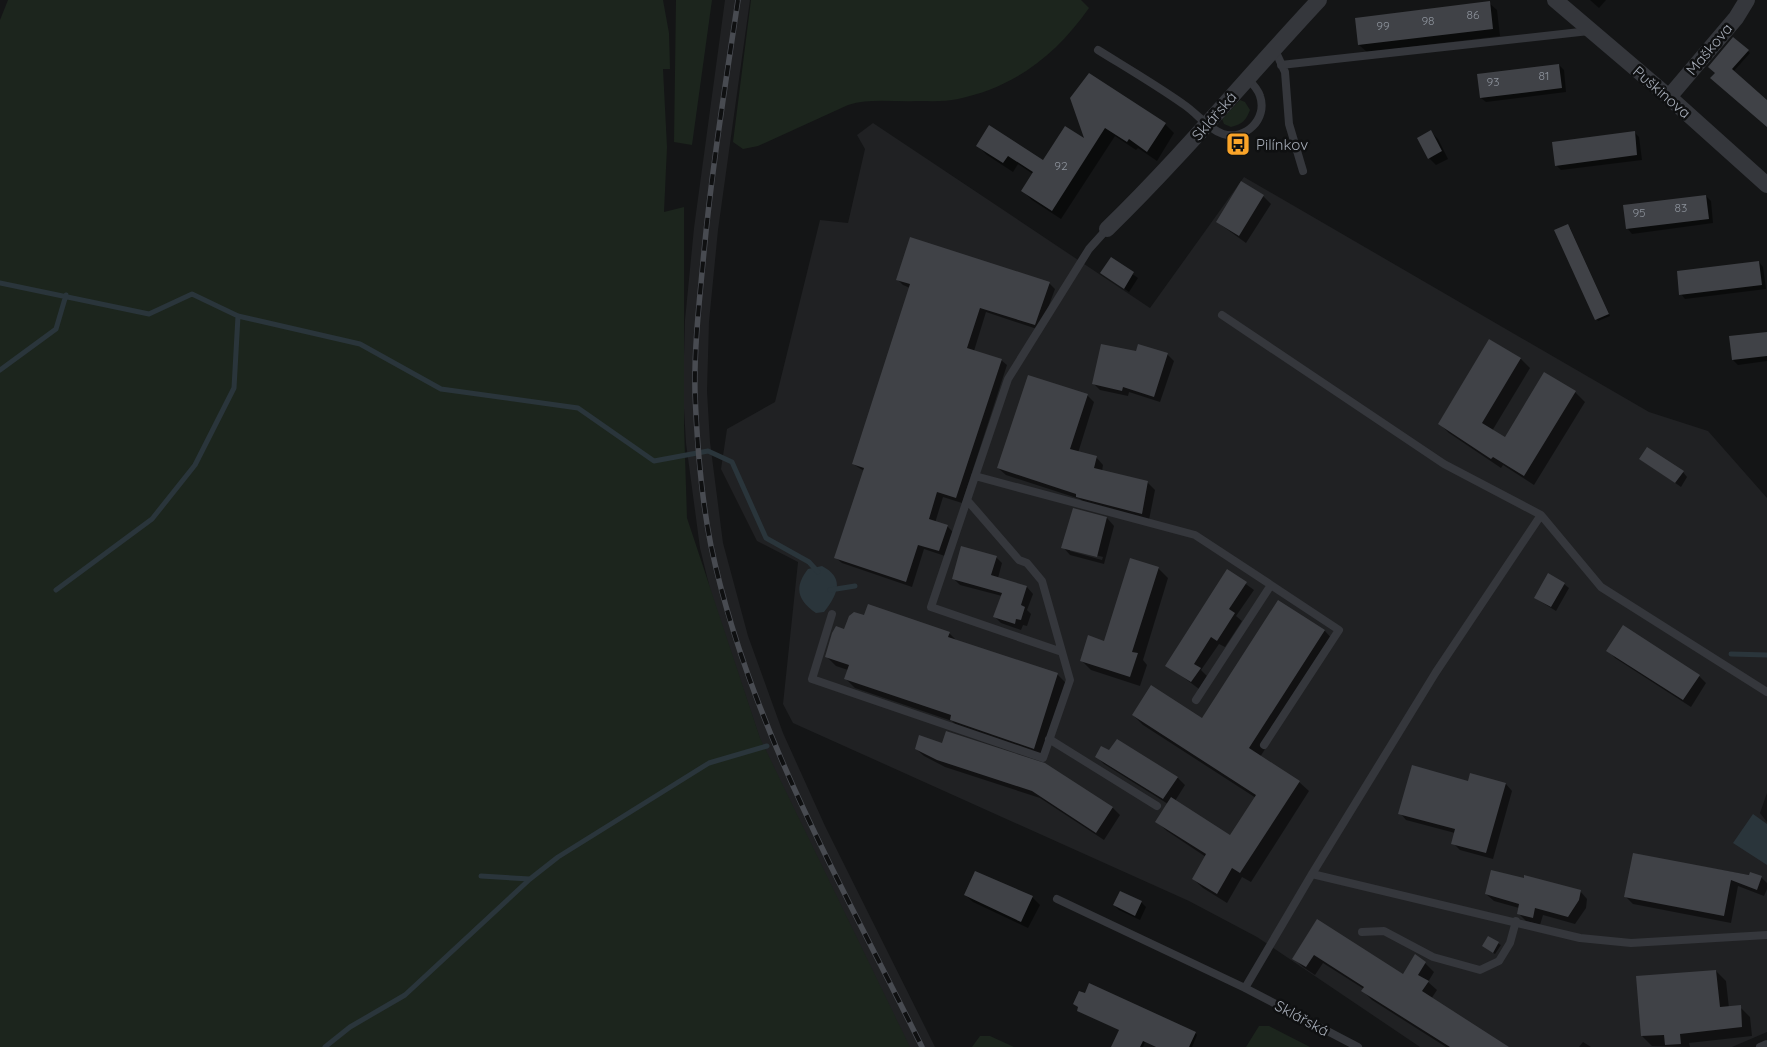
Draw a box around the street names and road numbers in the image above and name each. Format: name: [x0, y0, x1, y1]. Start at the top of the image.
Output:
street label: Maškova: [1682, 19, 1736, 79]
street label: Puškinova: [1629, 62, 1695, 122]
street label: Sklářská: [1188, 88, 1240, 144]
street label: Sklářská: [1272, 996, 1332, 1040]

